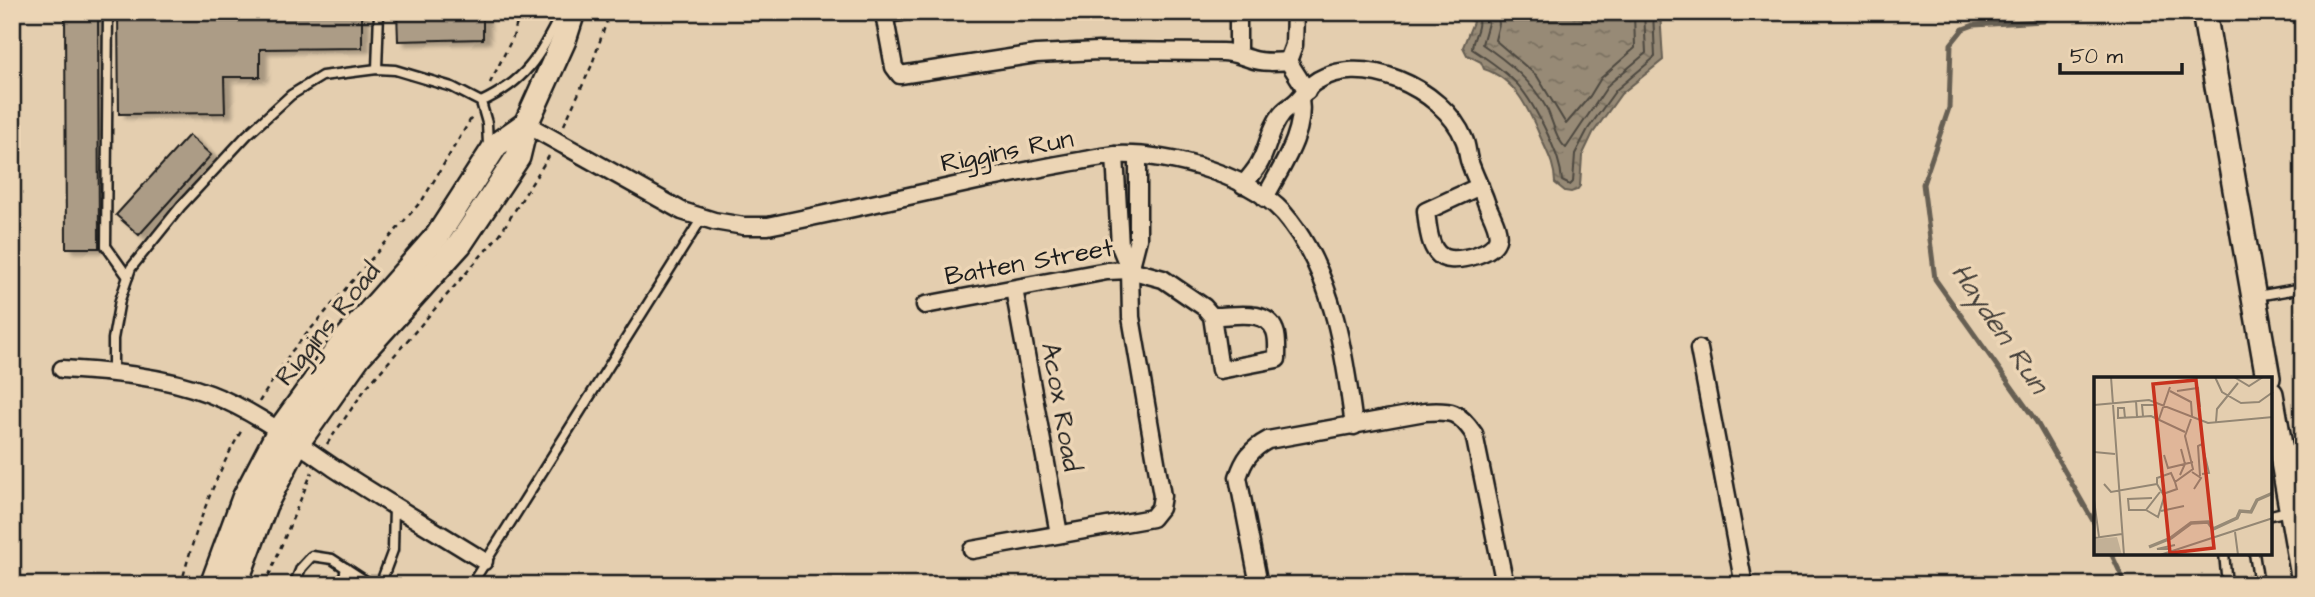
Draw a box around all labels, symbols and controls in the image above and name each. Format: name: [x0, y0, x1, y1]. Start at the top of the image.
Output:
scale bar: [2060, 32, 2182, 76]
text: 50 m: [2070, 42, 2124, 71]
street label: Riggins Run: [938, 121, 1077, 183]
street label: Batten Street: [942, 229, 1117, 295]
street label: Riggins Road: [267, 255, 391, 395]
water label: Hayden Run: [1941, 255, 2059, 403]
street label: Acox Road: [1032, 340, 1090, 474]
inset map: [2094, 377, 2273, 555]

